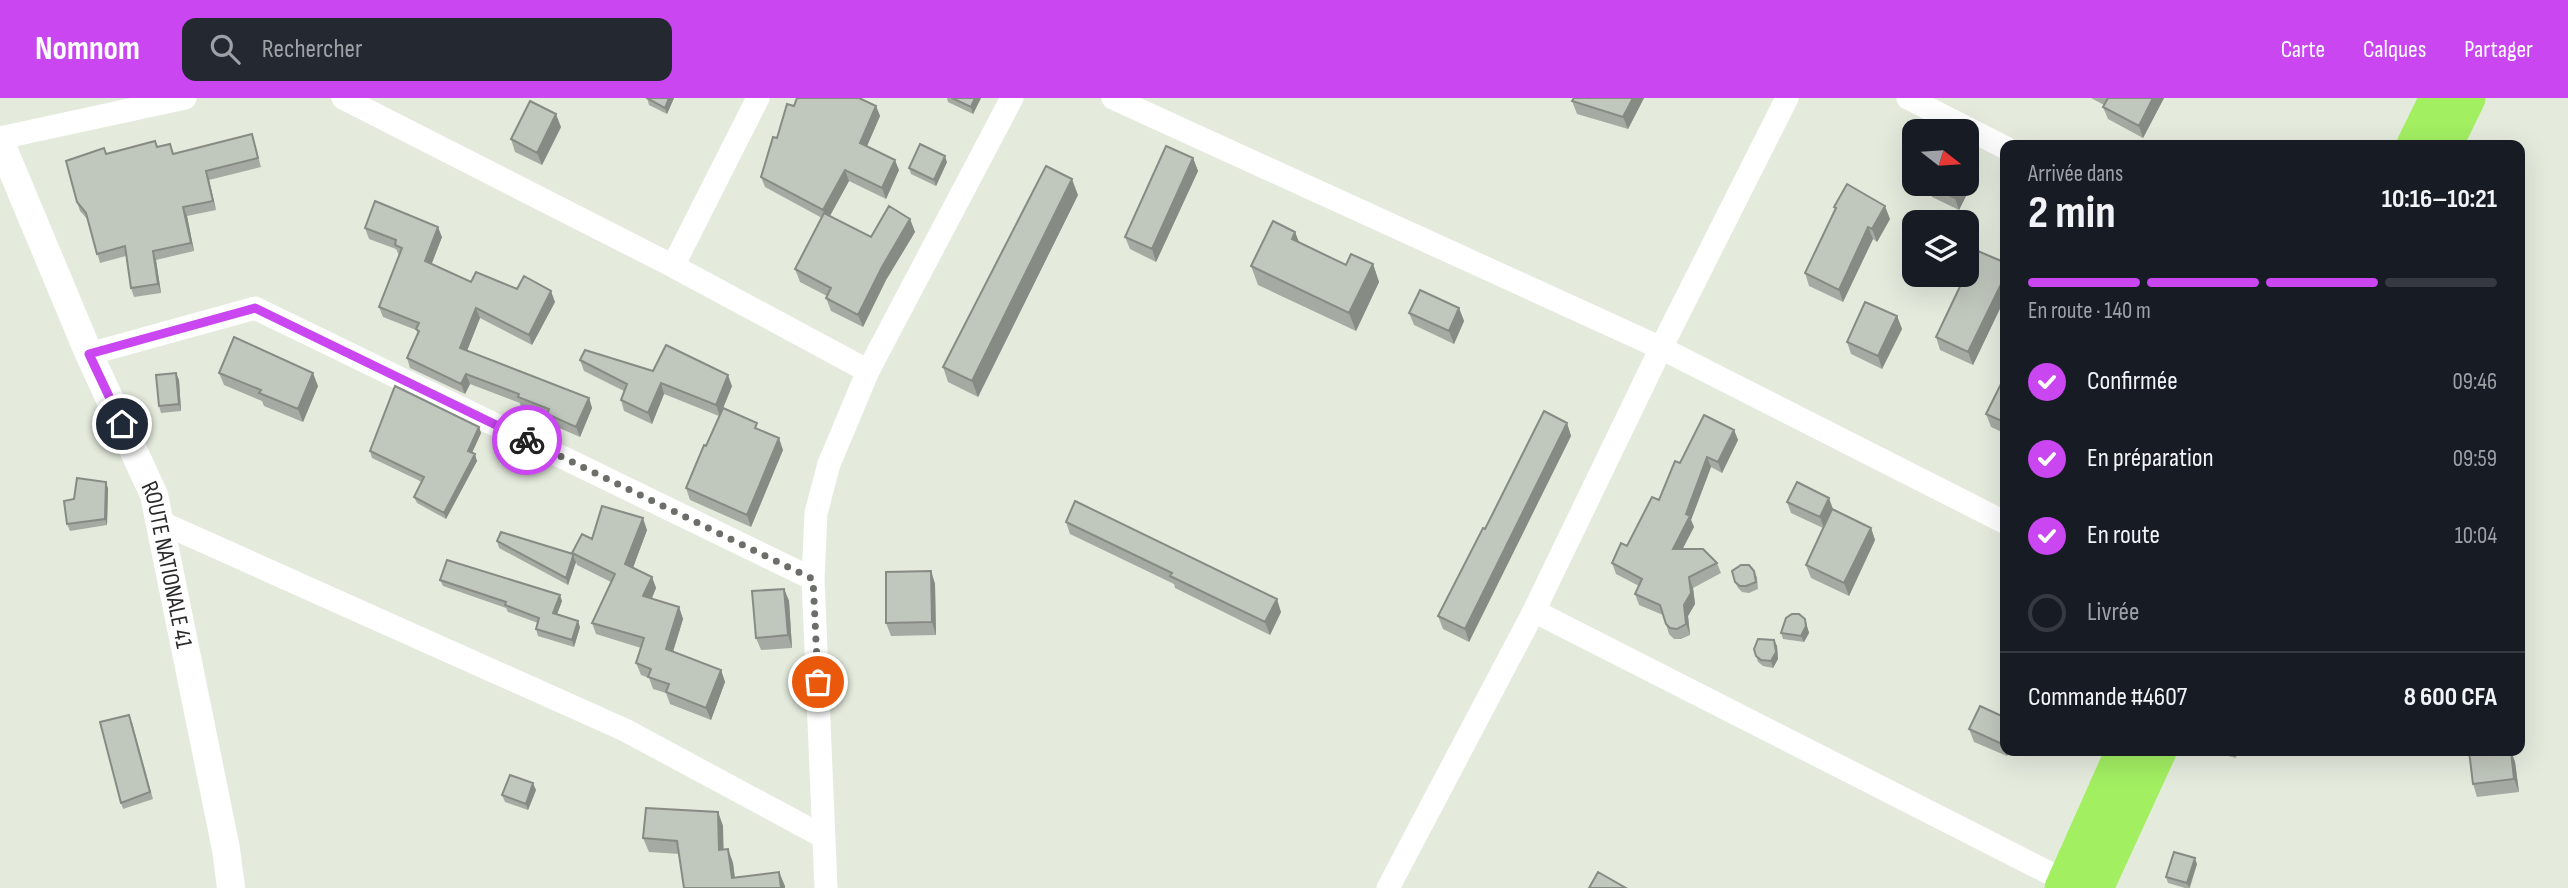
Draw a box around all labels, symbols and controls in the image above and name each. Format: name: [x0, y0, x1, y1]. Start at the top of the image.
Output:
search box: [182, 18, 672, 81]
text: Nomnom: [35, 29, 140, 69]
icon: search: [206, 30, 244, 68]
text: Rechercher: [262, 34, 362, 65]
text: Carte: [2281, 35, 2325, 64]
text: Calques: [2363, 35, 2426, 64]
text: Partager: [2464, 35, 2533, 64]
north arrow: [1902, 119, 1979, 196]
map controls: [1902, 119, 1979, 287]
text: Arrivée dans: [2028, 160, 2123, 188]
text: 10:16–10:21: [2382, 184, 2497, 215]
text: 2 min: [2028, 186, 2116, 241]
button: layers: [1902, 210, 1979, 287]
text: En route · 140 m: [2028, 297, 2151, 325]
icon: check: [2028, 363, 2066, 401]
text: Confirmée: [2087, 366, 2178, 397]
text: 09:46: [2453, 368, 2497, 396]
pin: [92, 394, 152, 454]
icon: home: [103, 405, 141, 443]
courier: [492, 405, 562, 475]
icon: bike: [508, 421, 546, 459]
icon: check: [2028, 440, 2066, 478]
text: En préparation: [2087, 443, 2214, 474]
text: 09:59: [2453, 445, 2497, 473]
street label: ROUTE NATIONALE 41: [135, 476, 199, 651]
icon: check: [2028, 517, 2066, 555]
text: En route: [2087, 520, 2160, 551]
text: 10:04: [2455, 522, 2497, 550]
text: Livrée: [2087, 597, 2139, 628]
pin: [788, 652, 848, 712]
icon: bag: [799, 663, 837, 701]
text: Commande #4607: [2028, 682, 2187, 713]
text: 8 600 CFA: [2404, 682, 2497, 713]

